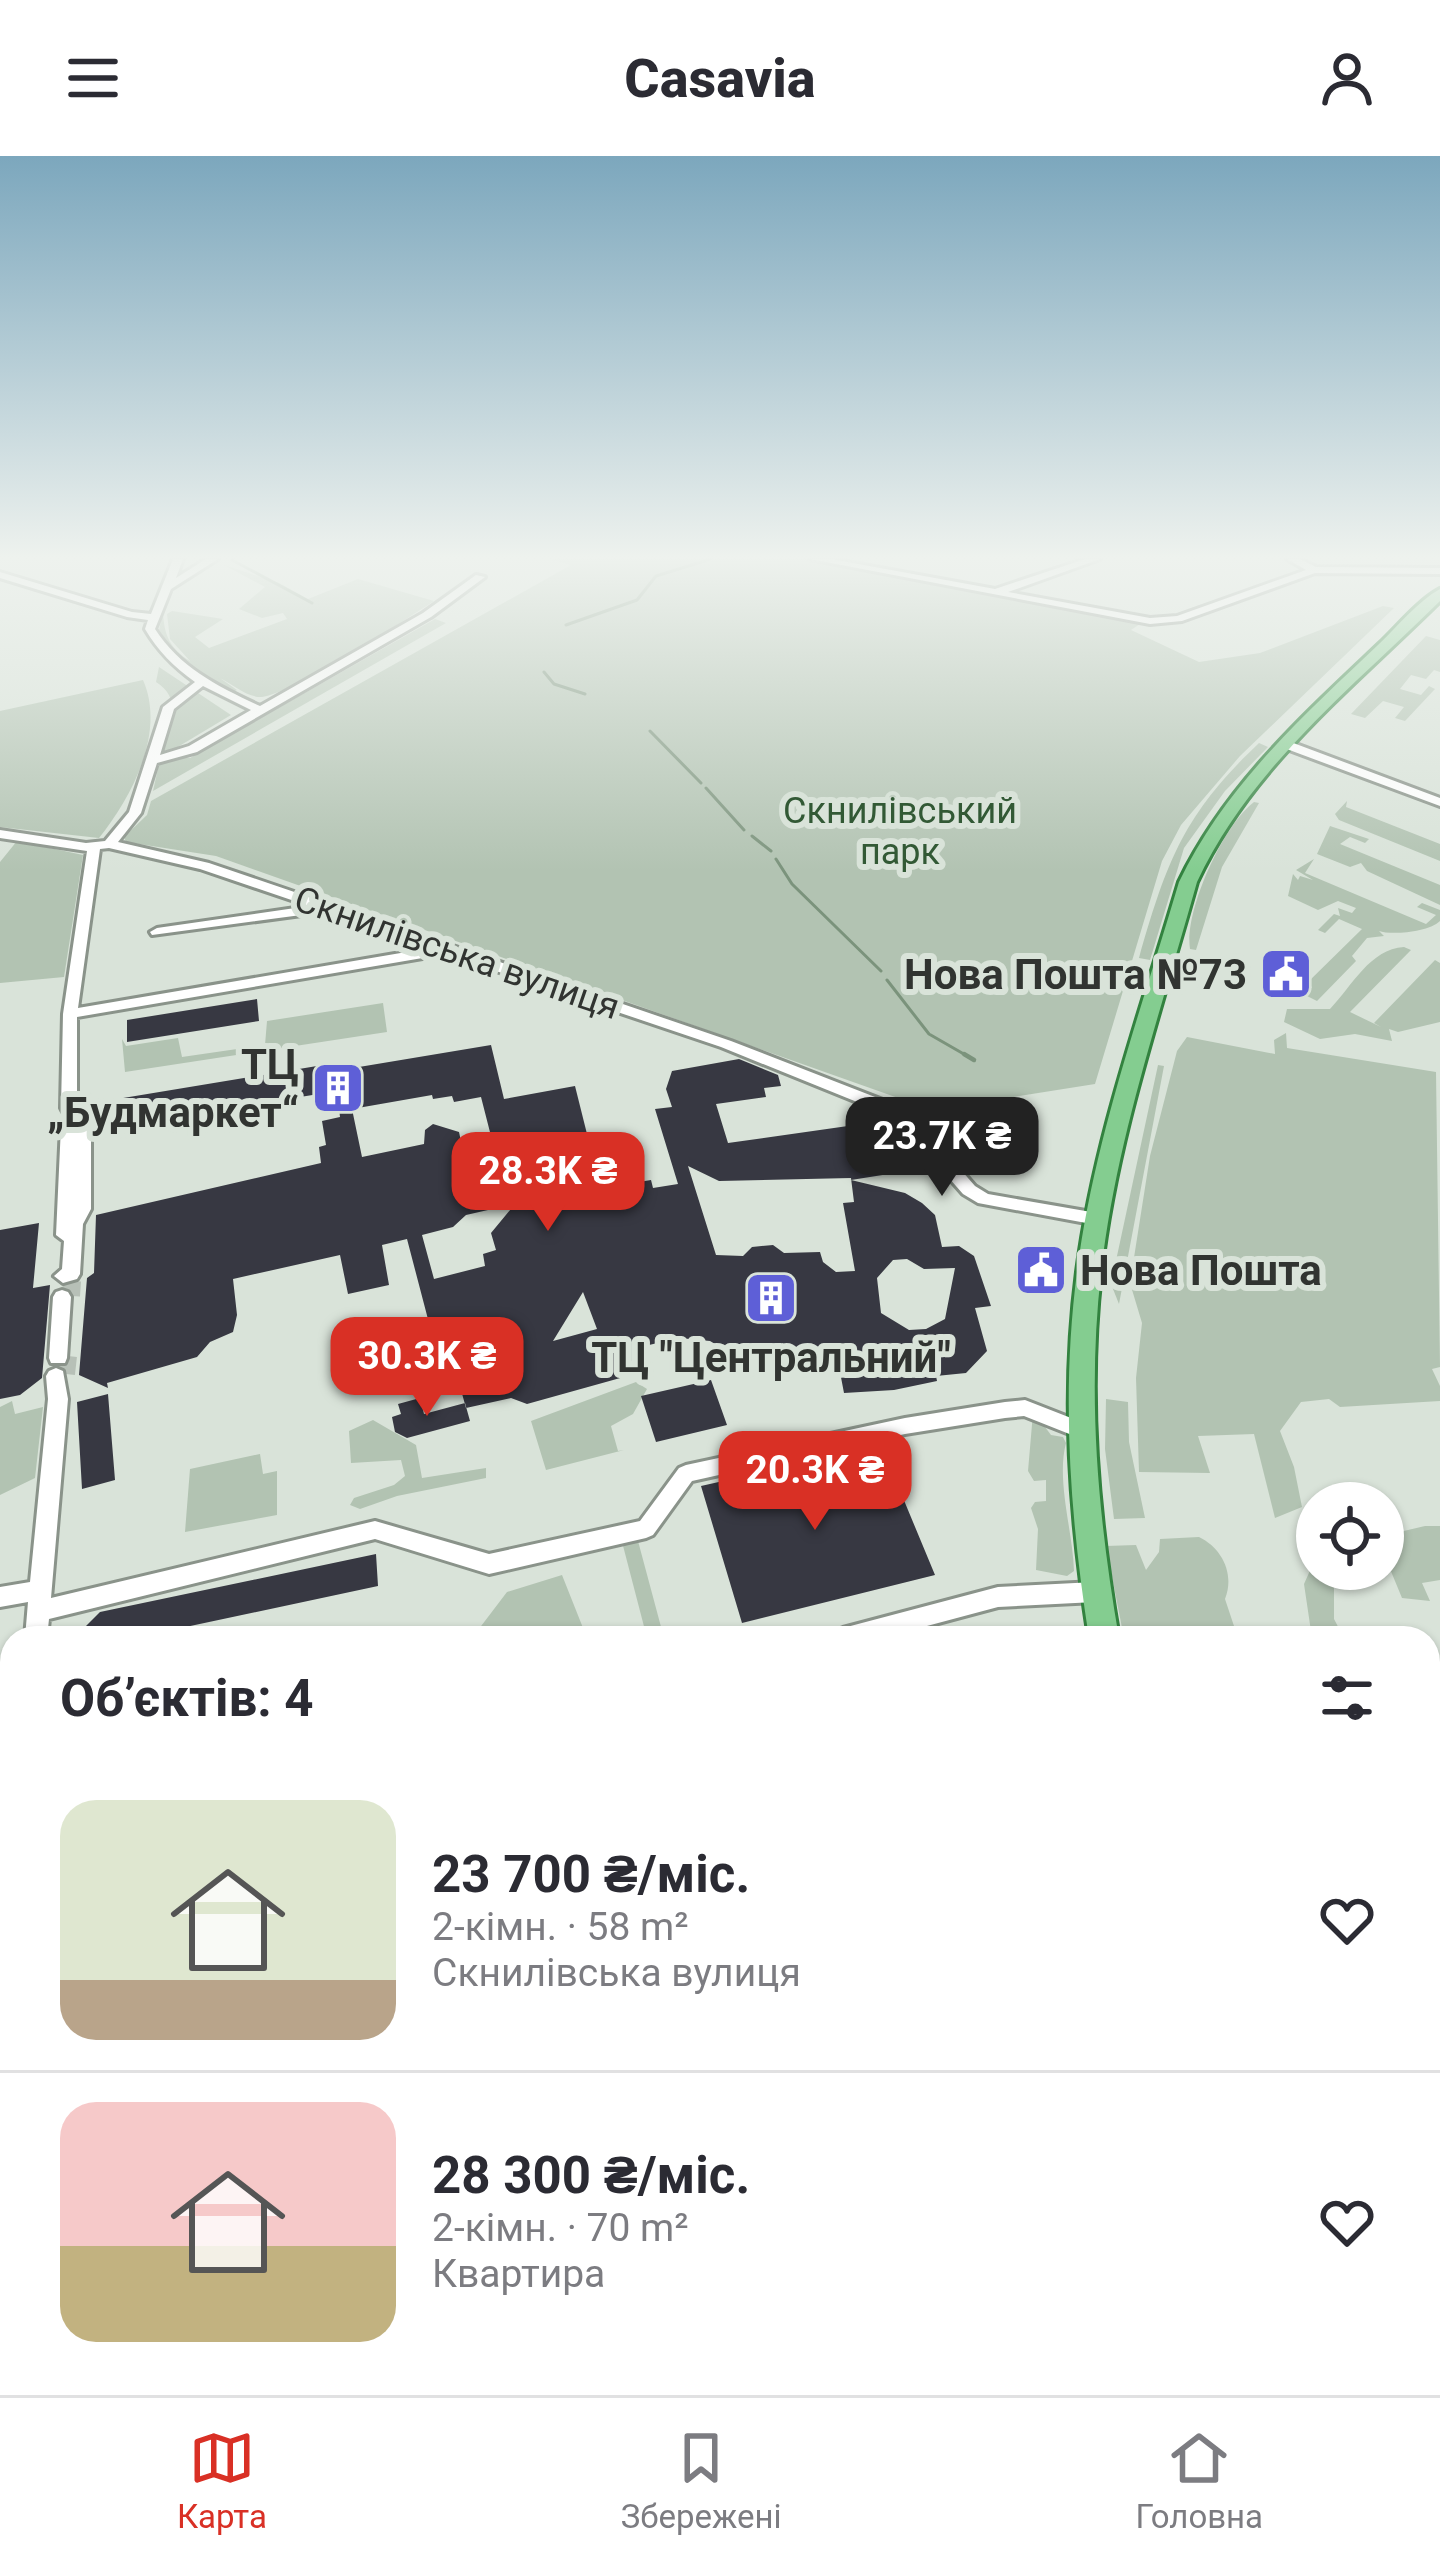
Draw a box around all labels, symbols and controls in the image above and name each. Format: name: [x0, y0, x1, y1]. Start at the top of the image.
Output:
icon: menu: [60, 45, 126, 111]
icon: person: [1314, 45, 1380, 111]
text: Casavia: [624, 47, 816, 110]
park label: Скнилівський парк: [783, 790, 1017, 873]
street label: Скнилівська вулиця: [289, 878, 625, 1028]
public building icon: Нова Пошта №73: [1258, 946, 1314, 1002]
place label: Нова Пошта №73: [904, 950, 1247, 999]
place label: ТЦ „Будмаркет“: [47, 1040, 299, 1137]
building icon: ТЦ „Будмаркет“: [310, 1060, 366, 1116]
pin: 23.7K ₴: [831, 1097, 1053, 1199]
text: 23.7K ₴: [873, 1113, 1011, 1159]
pin: 28.3K ₴: [437, 1132, 659, 1234]
text: 28.3K ₴: [479, 1148, 617, 1194]
public building icon: Нова Пошта: [1013, 1242, 1069, 1298]
place label: Нова Пошта: [1080, 1246, 1322, 1295]
building icon: ТЦ "Центральний": [743, 1270, 799, 1326]
pin: 30.3K ₴: [316, 1317, 538, 1419]
text: 30.3K ₴: [358, 1333, 496, 1379]
place label: ТЦ "Центральний": [591, 1333, 951, 1382]
pin: 20.3K ₴: [704, 1431, 926, 1533]
text: 20.3K ₴: [746, 1447, 884, 1493]
map controls: [1296, 1482, 1404, 1590]
button: locate: [1296, 1482, 1404, 1590]
icon: filters: [1314, 1665, 1380, 1731]
text: Об’єктів: 4: [60, 1669, 314, 1728]
text: 23 700 ₴/міс.: [432, 1845, 750, 1904]
icon: home: [156, 1848, 300, 1992]
icon: heart: [1314, 1887, 1380, 1953]
text: 2-кімн. · 58 m²: [432, 1904, 689, 1950]
text: Скнилівська вулиця: [432, 1950, 801, 1996]
text: 28 300 ₴/міс.: [432, 2146, 750, 2205]
icon: home: [156, 2150, 300, 2294]
icon: heart: [1314, 2189, 1380, 2255]
text: 2-кімн. · 70 m²: [432, 2205, 689, 2251]
text: Квартира: [432, 2251, 605, 2297]
tab: Карта: [177, 2425, 267, 2536]
tab: Збережені: [621, 2425, 782, 2536]
tab: Головна: [1135, 2425, 1263, 2536]

